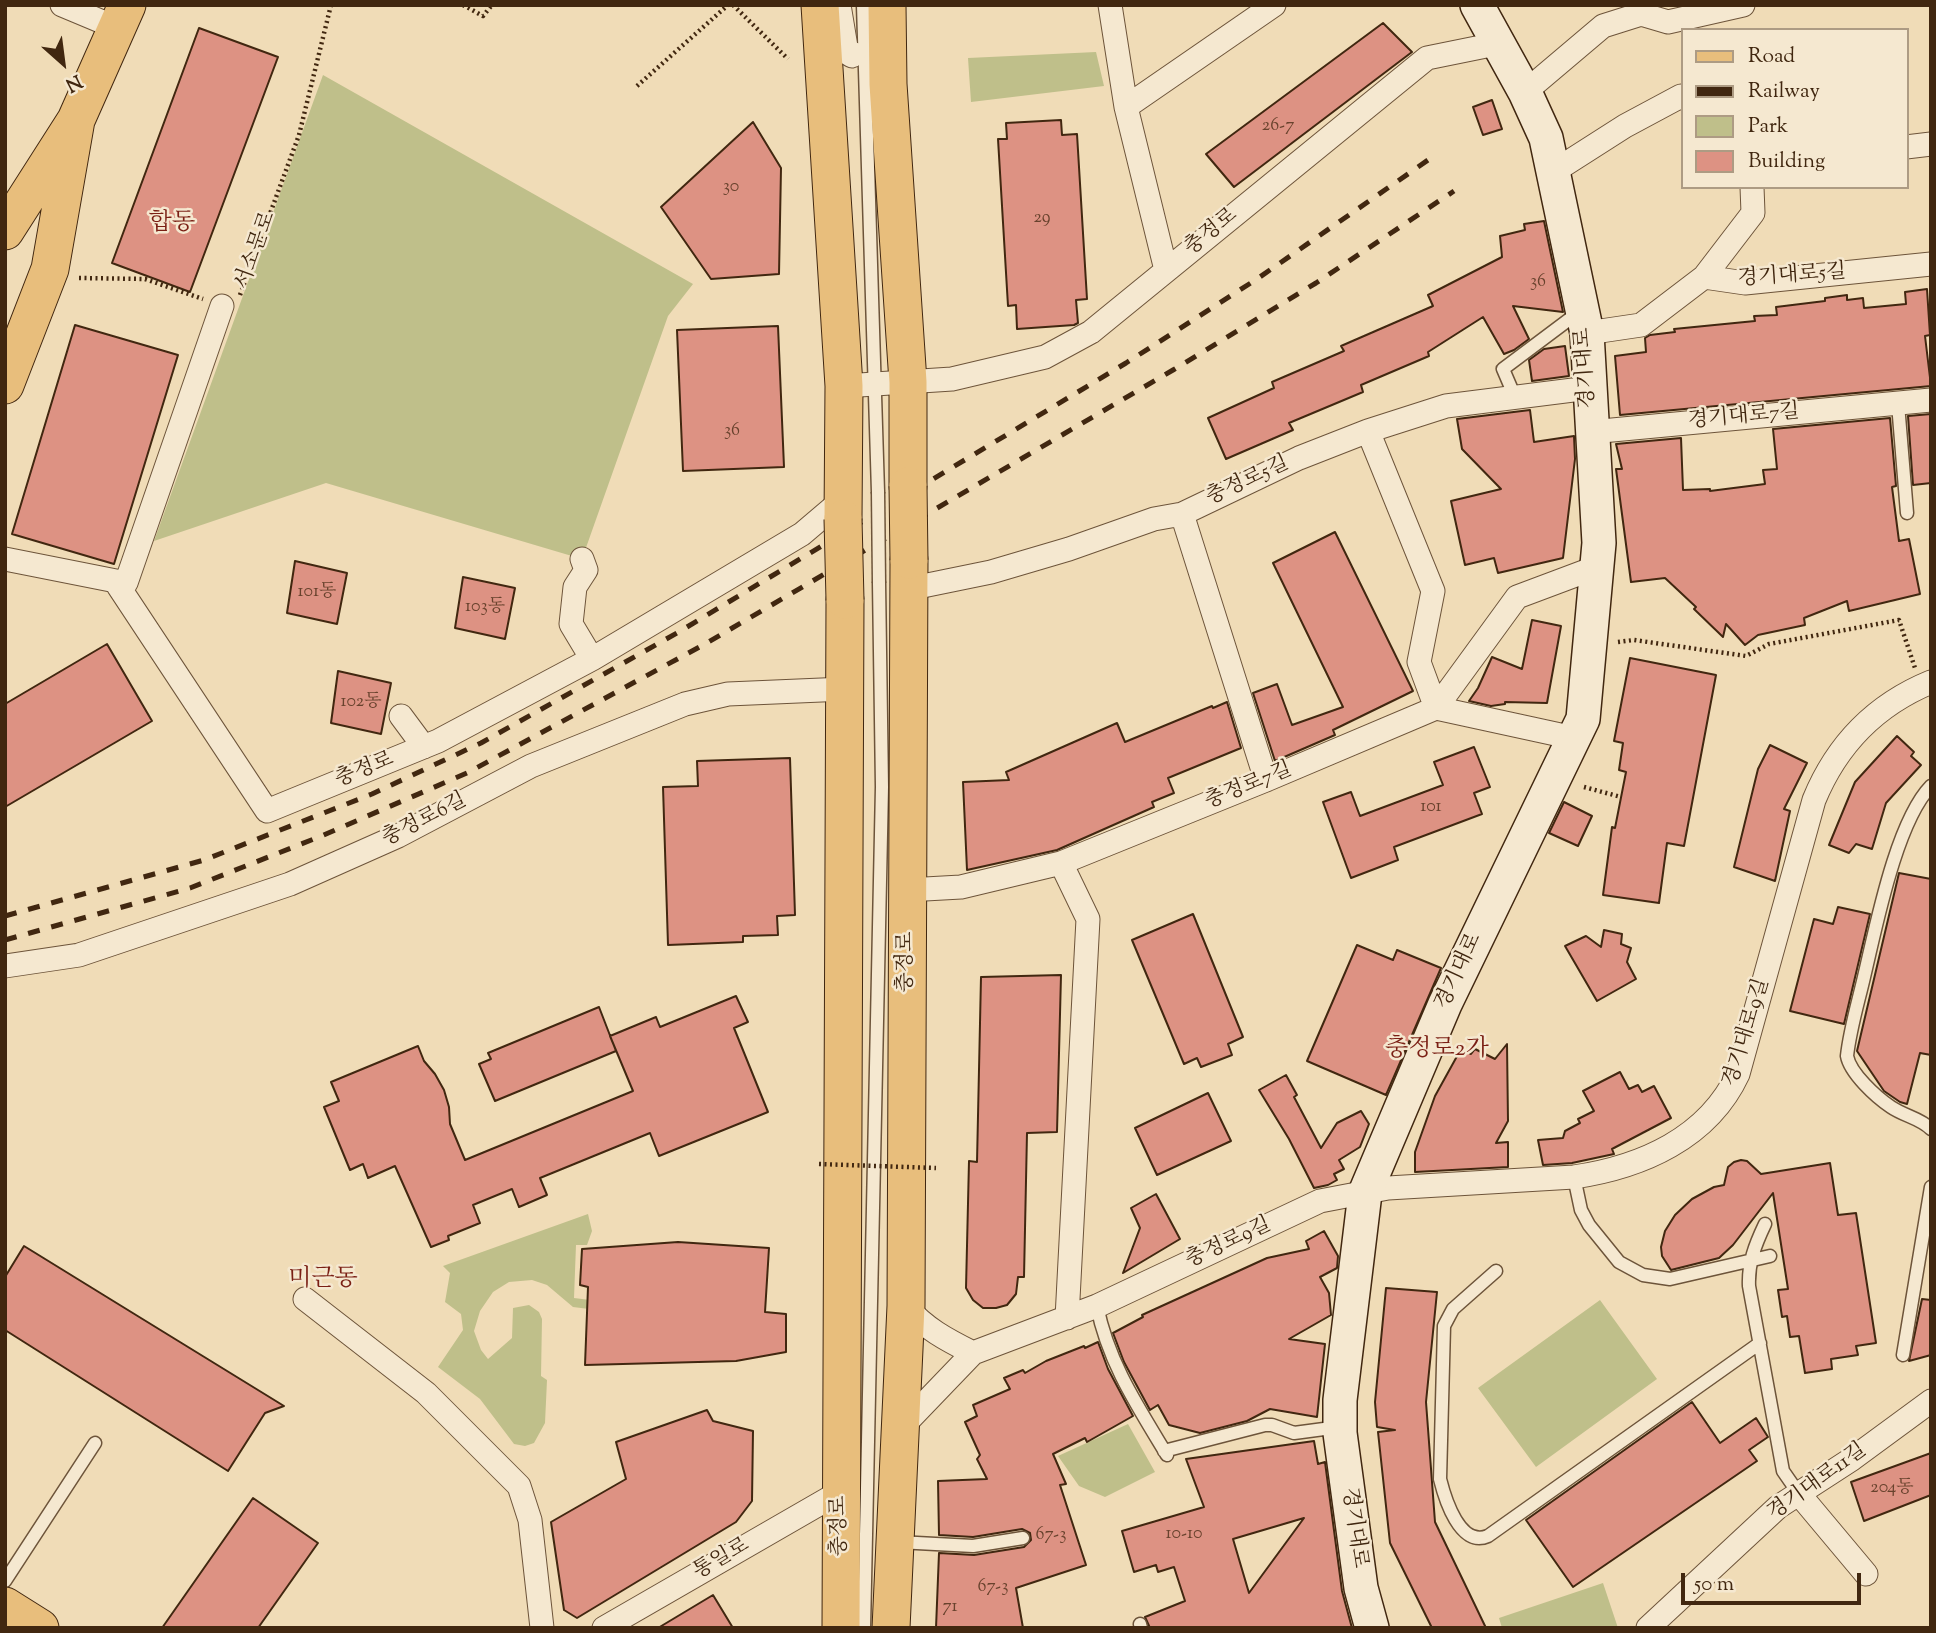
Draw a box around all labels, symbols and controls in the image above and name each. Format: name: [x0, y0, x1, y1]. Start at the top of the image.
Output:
north arrow: [28, 28, 98, 98]
legend: [1680, 28, 1908, 189]
text: Road: [1748, 42, 1795, 72]
text: N: [60, 66, 86, 97]
text: Railway: [1748, 77, 1820, 107]
text: Park: [1748, 112, 1788, 142]
house number: 26-7: [1262, 116, 1294, 138]
text: Building: [1748, 147, 1825, 177]
house number: 30: [723, 177, 739, 199]
street label: 충정로: [1180, 204, 1244, 262]
house number: 29: [1033, 208, 1051, 230]
street label: 서소문로: [231, 209, 283, 293]
district label: 합동: [149, 211, 195, 239]
street label: 경기대로5길: [1737, 261, 1847, 293]
house number: 36: [1530, 272, 1546, 294]
street label: 경기대로: [1572, 327, 1602, 409]
street label: 경기대로7길: [1687, 401, 1801, 435]
house number: 36: [724, 421, 740, 443]
street label: 충정로5길: [1203, 452, 1293, 512]
house number: 101동: [298, 582, 336, 604]
house number: 103동: [465, 597, 505, 619]
house number: 102동: [340, 692, 382, 714]
street label: 충정로: [332, 748, 398, 794]
street label: 충정로7길: [1202, 758, 1296, 816]
street label: 충정로6길: [378, 789, 472, 853]
house number: 101: [1420, 797, 1442, 819]
street label: 경기대로: [1431, 930, 1489, 1014]
street label: 충정로: [894, 932, 920, 992]
street label: 경기대로9길: [1720, 976, 1776, 1090]
district label: 충정로2가: [1385, 1037, 1489, 1065]
street label: 충정로9길: [1182, 1213, 1276, 1275]
district label: 미근동: [288, 1267, 358, 1295]
street label: 경기대로11길: [1764, 1439, 1872, 1527]
house number: 204동: [1870, 1478, 1914, 1500]
street label: 경기대로: [1335, 1486, 1371, 1570]
street label: 충정로: [828, 1495, 854, 1557]
house number: 10-10: [1166, 1524, 1202, 1546]
house number: 67-3: [1035, 1525, 1067, 1547]
street label: 통일로: [689, 1534, 755, 1586]
scale bar: [1684, 1560, 1864, 1604]
text: 50 m: [1694, 1570, 1734, 1600]
house number: 67-3: [977, 1577, 1009, 1599]
house number: 71: [942, 1597, 958, 1619]

